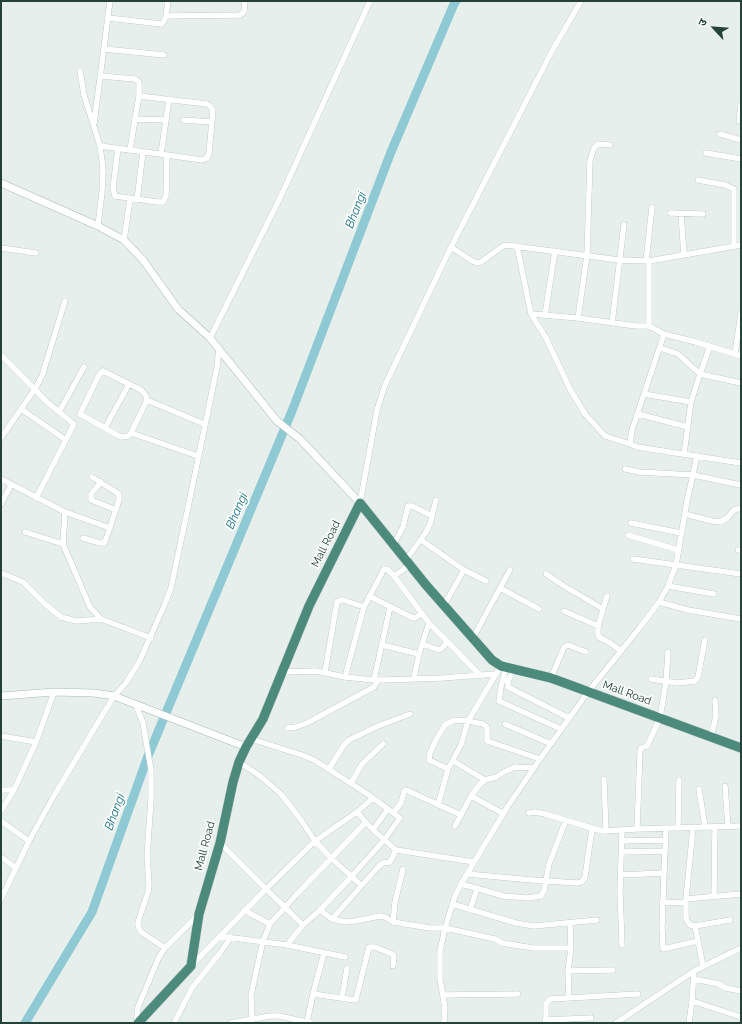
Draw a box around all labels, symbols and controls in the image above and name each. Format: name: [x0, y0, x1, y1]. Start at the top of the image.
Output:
north arrow: [694, 8, 734, 48]
text: उ: [696, 17, 710, 28]
water label: Bhangi: [342, 190, 370, 230]
water label: Bhangi: [223, 491, 251, 531]
street label: Mall Road: [309, 518, 343, 570]
street label: Mall Road: [601, 678, 653, 708]
water label: Bhangi: [102, 792, 128, 832]
street label: Mall Road: [192, 820, 218, 872]

